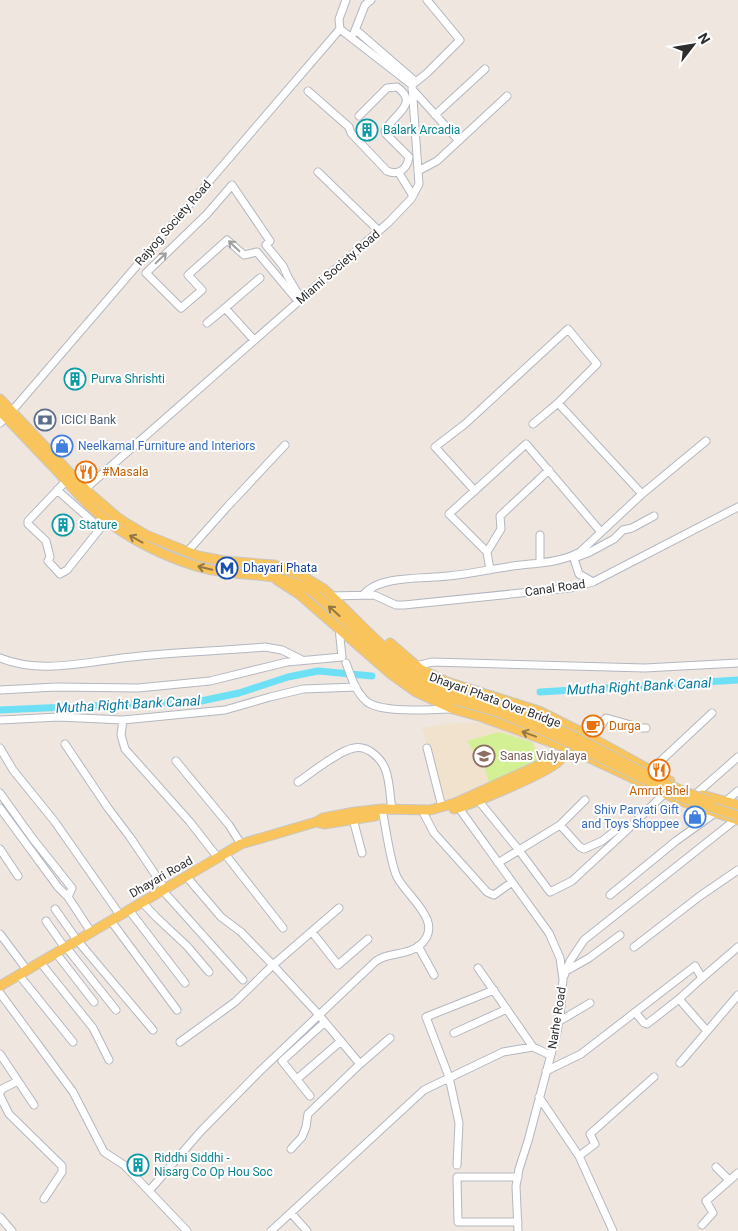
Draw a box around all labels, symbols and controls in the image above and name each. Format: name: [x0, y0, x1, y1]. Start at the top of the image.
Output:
north arrow: [668, 20, 718, 70]
text: N: [695, 30, 714, 47]
building icon: Balark Arcadia: [355, 118, 379, 142]
place label: Balark Arcadia: [383, 123, 460, 137]
street label: Rajyog Society Road: [132, 177, 214, 269]
street label: Miami Society Road: [293, 227, 383, 307]
one-way arrow: [228, 240, 240, 252]
one-way arrow: [155, 252, 167, 264]
building icon: Purva Shrishti: [63, 367, 87, 391]
place label: Purva Shrishti: [91, 372, 165, 386]
bank icon: ICICI Bank: [33, 408, 57, 432]
place label: ICICI Bank: [61, 413, 117, 427]
shop icon: Neelkamal Furniture and Interiors: [50, 434, 74, 458]
place label: Neelkamal Furniture and Interiors: [78, 439, 256, 453]
restaurant icon: #Masala: [74, 460, 98, 484]
place label: #Masala: [102, 465, 149, 479]
building icon: Stature: [51, 513, 75, 537]
place label: Stature: [79, 518, 117, 532]
one-way arrow: [129, 533, 143, 543]
metro station icon: Dhayari Phata: [215, 556, 239, 580]
place label: Dhayari Phata: [243, 561, 317, 575]
one-way arrow: [197, 563, 213, 572]
street label: Canal Road: [524, 577, 586, 599]
one-way arrow: [328, 605, 341, 617]
street label: Dhayari Phata Over Bridge: [427, 670, 563, 730]
water label: Mutha Right Bank Canal: [566, 674, 712, 698]
water label: Mutha Right Bank Canal: [55, 692, 201, 716]
cafe icon: Durga: [581, 714, 605, 738]
place label: Durga: [609, 719, 641, 733]
one-way arrow: [522, 729, 537, 738]
school or university icon: Sanas Vidyalaya: [472, 744, 496, 768]
place label: Sanas Vidyalaya: [500, 749, 587, 763]
restaurant icon: Amrut Bhel: [647, 758, 671, 782]
place label: Amrut Bhel: [629, 784, 689, 798]
place label: Shiv Parvati Gift and Toys Shoppee: [581, 803, 679, 831]
shop icon: Shiv Parvati Gift and Toys Shoppee: [683, 805, 707, 829]
street label: Dhayari Road: [127, 853, 195, 901]
street label: Narhe Road: [545, 986, 569, 1050]
place label: Riddhi Siddhi - Nisarg Co Op Hou Soc: [154, 1151, 273, 1179]
building icon: Riddhi Siddhi - Nisarg Co Op Hou Soc: [126, 1153, 150, 1177]

